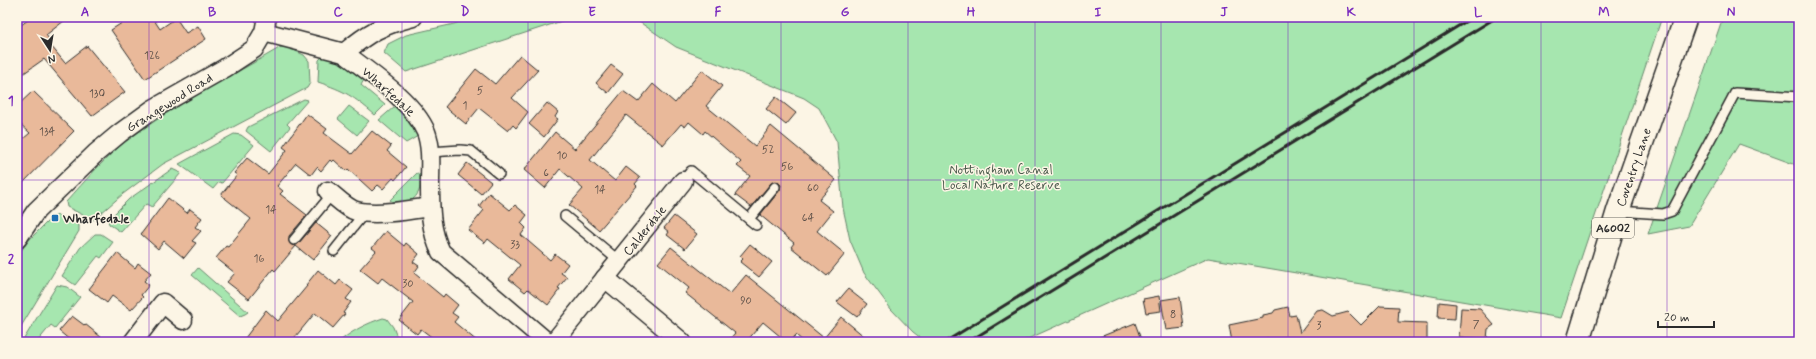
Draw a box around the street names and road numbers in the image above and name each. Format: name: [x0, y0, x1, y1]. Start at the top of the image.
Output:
street label: Wharfedale: [358, 64, 418, 121]
street label: Grangewood Road: [124, 70, 216, 137]
street label: Coventry Lane: [1613, 126, 1656, 209]
street label: Calderdale: [620, 202, 671, 260]
road number: A6002: [1592, 218, 1634, 238]

